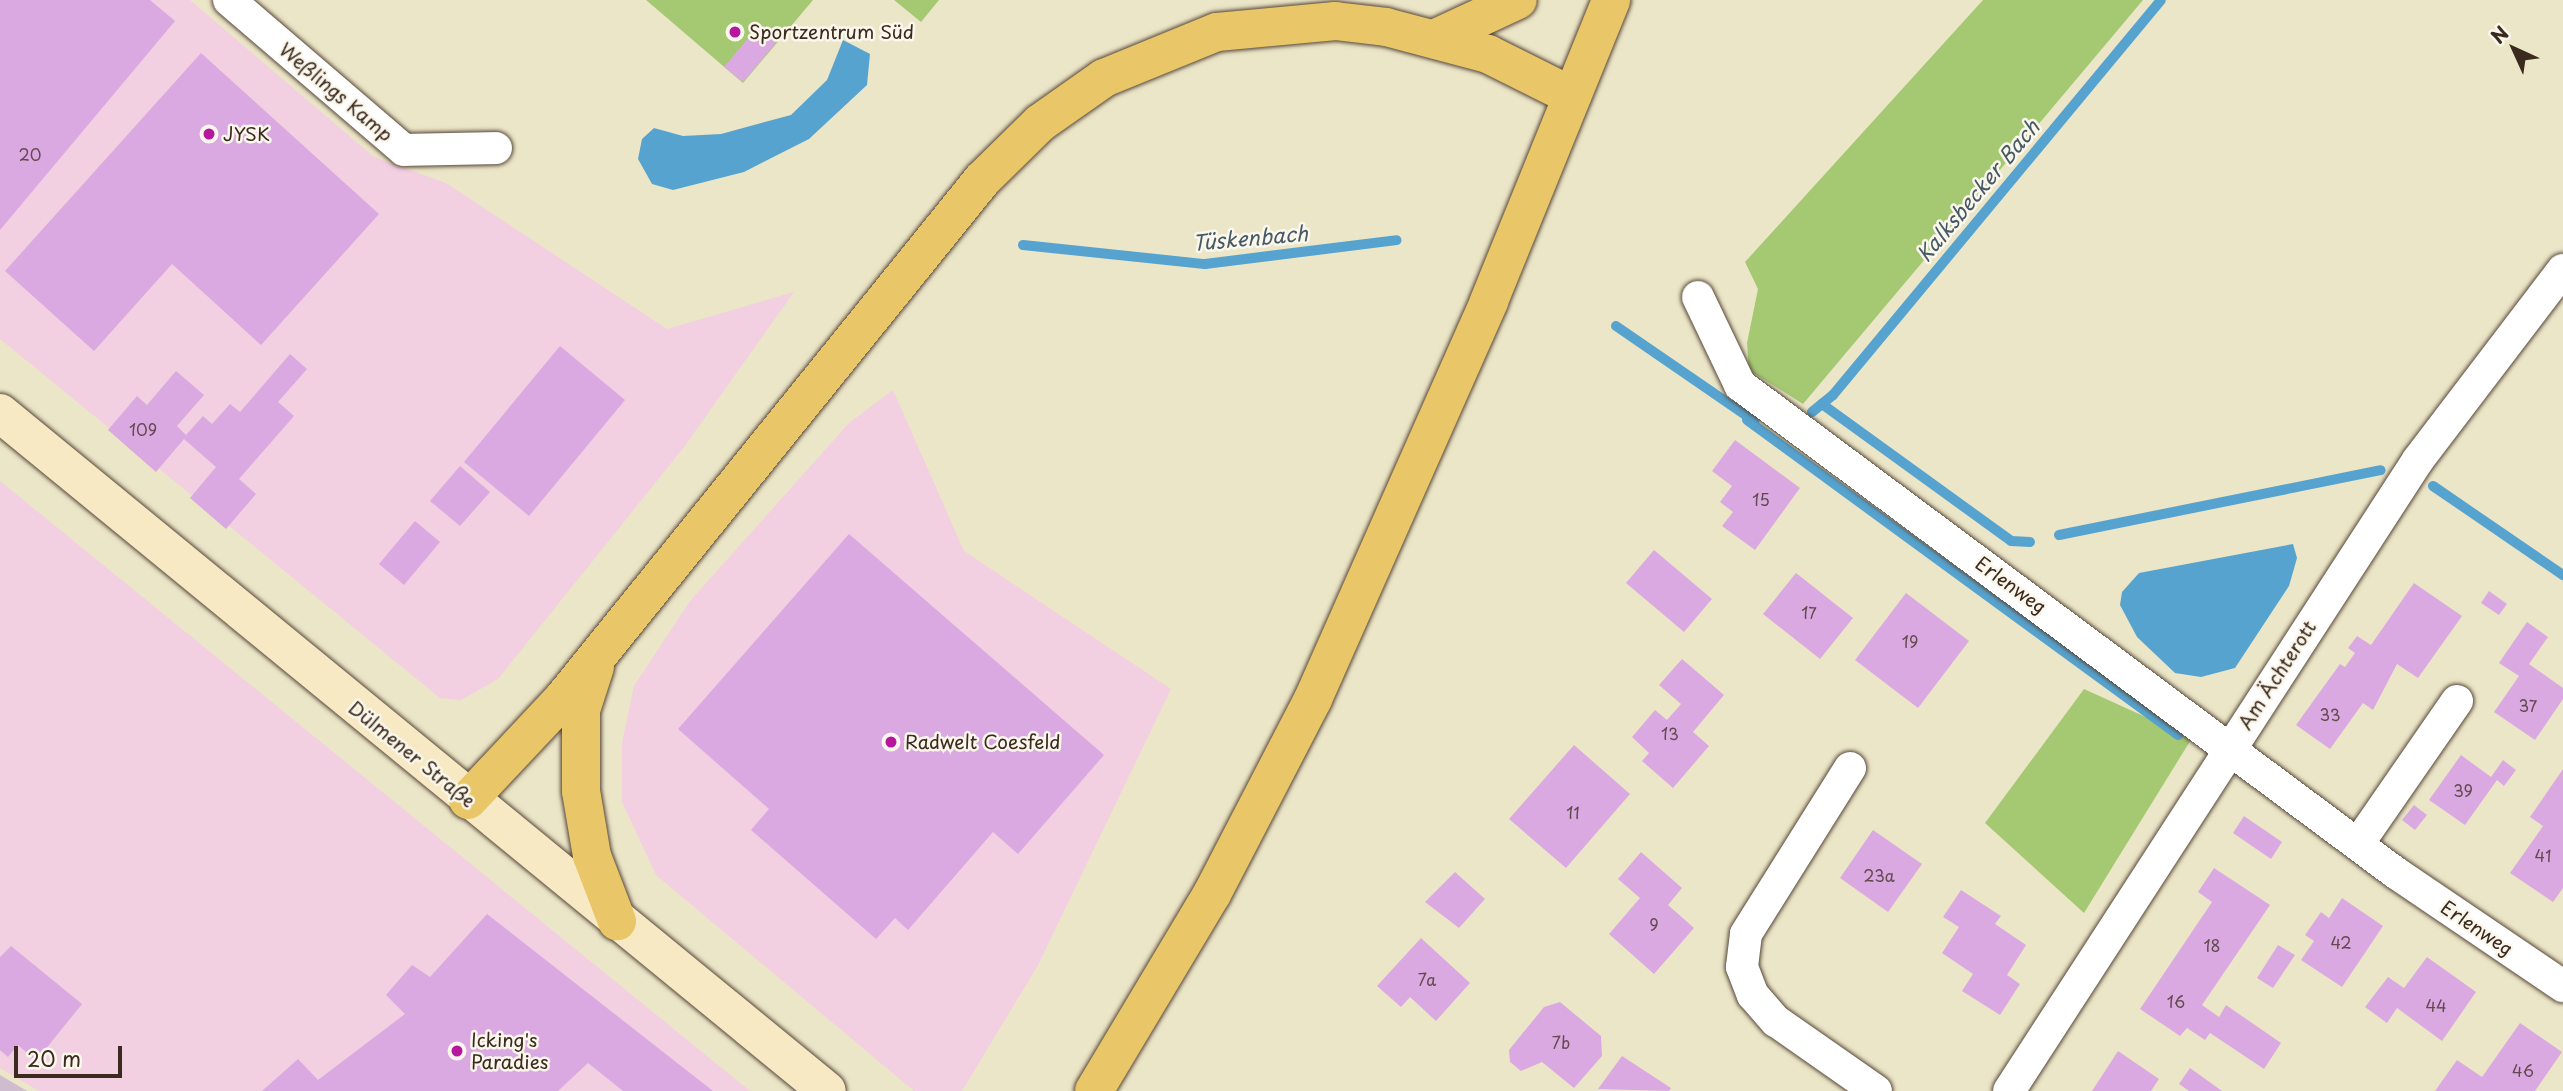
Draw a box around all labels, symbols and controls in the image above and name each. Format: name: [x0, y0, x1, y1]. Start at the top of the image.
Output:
north arrow: [2479, 14, 2549, 84]
text: N: [2484, 19, 2514, 49]
place label: Sportzentrum Süd: [749, 21, 914, 43]
marker: Sportzentrum Süd: [727, 24, 743, 40]
street label: Weßlings Kamp: [274, 38, 398, 146]
water label: Kalksbecker Bach: [1910, 114, 2044, 266]
place label: JYSK: [223, 123, 270, 145]
marker: JYSK: [201, 126, 217, 142]
house number: 20: [19, 144, 41, 164]
water label: Tüskenbach: [1191, 219, 1309, 255]
house number: 109: [129, 419, 157, 439]
house number: 15: [1752, 489, 1770, 509]
street label: Erlenweg: [1971, 552, 2051, 618]
house number: 17: [1801, 602, 1817, 622]
street label: Am Ächterott: [2233, 616, 2321, 734]
house number: 19: [1902, 631, 1918, 651]
house number: 37: [2519, 695, 2537, 715]
street label: Dülmener Straße: [344, 696, 480, 812]
house number: 33: [2319, 704, 2341, 724]
house number: 13: [1661, 723, 1679, 743]
place label: Radwelt Coesfeld: [905, 731, 1060, 753]
marker: Radwelt Coesfeld: [883, 734, 899, 750]
house number: 39: [2453, 780, 2473, 800]
house number: 11: [1566, 802, 1580, 822]
house number: 41: [2535, 845, 2551, 865]
house number: 23a: [1863, 865, 1895, 885]
street label: Erlenweg: [2437, 896, 2517, 960]
house number: 9: [1649, 914, 1659, 934]
house number: 42: [2330, 932, 2352, 952]
house number: 18: [2203, 935, 2221, 955]
house number: 7a: [1418, 969, 1436, 989]
house number: 16: [2167, 991, 2185, 1011]
house number: 44: [2425, 995, 2447, 1015]
place label: Icking's Paradies: [471, 1029, 548, 1073]
scale bar: [18, 1032, 126, 1076]
house number: 7b: [1552, 1032, 1570, 1052]
text: 20 m: [27, 1042, 81, 1074]
marker: Icking's Paradies: [449, 1043, 465, 1059]
house number: 46: [2512, 1060, 2534, 1080]

